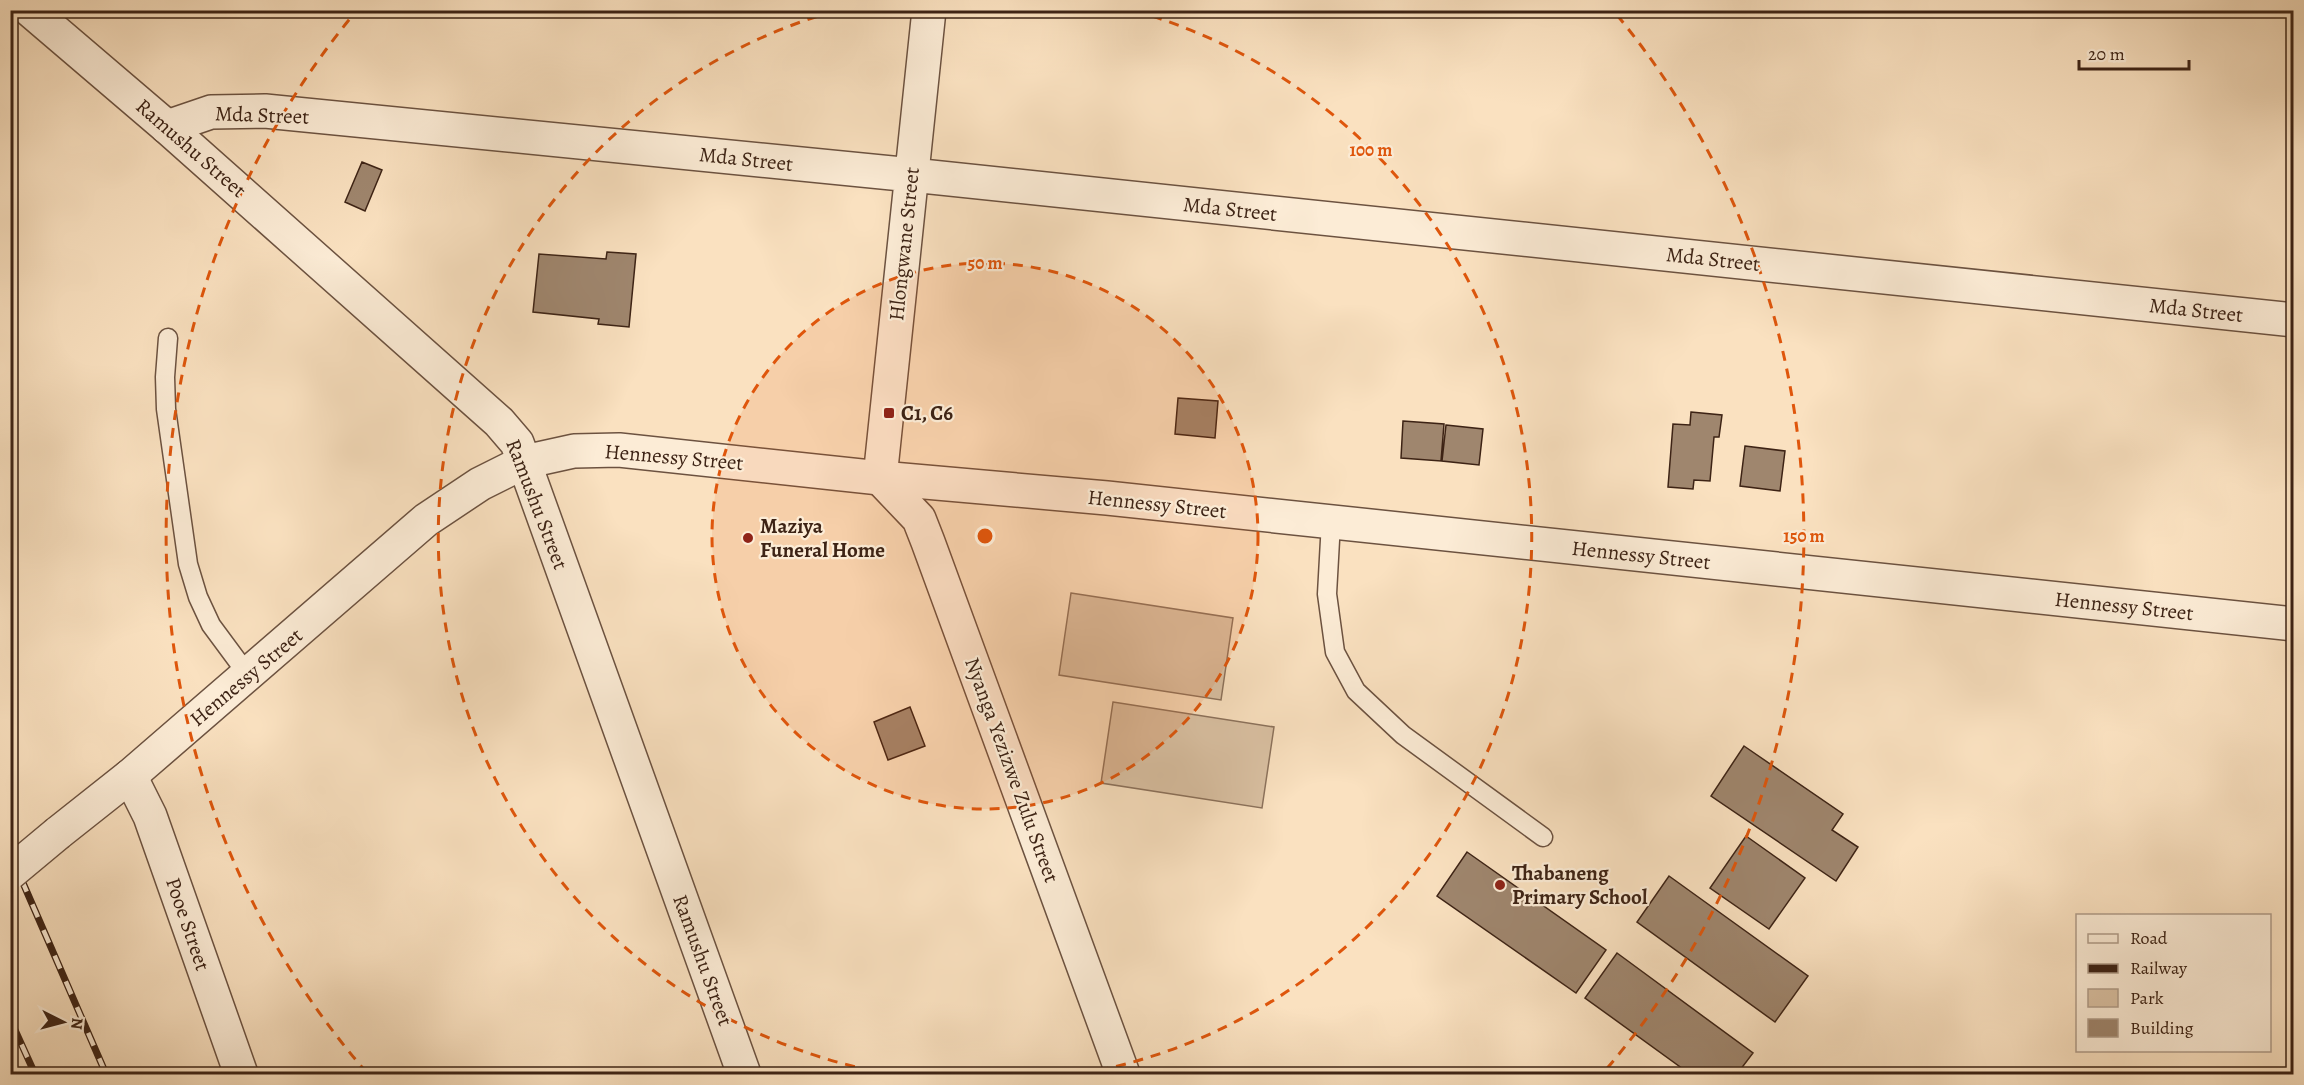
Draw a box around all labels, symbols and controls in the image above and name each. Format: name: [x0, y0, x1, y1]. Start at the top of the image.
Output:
scale bar: [2079, 33, 2188, 71]
text: 20 m: [2088, 42, 2125, 66]
street label: Ramushu Street: [130, 92, 252, 204]
street label: Mda Street: [214, 99, 310, 131]
text: 100 m: [1350, 138, 1392, 162]
street label: Mda Street: [698, 140, 794, 178]
street label: Hlongwane Street: [882, 166, 926, 322]
street label: Mda Street: [1182, 190, 1278, 228]
street label: Mda Street: [1665, 240, 1761, 278]
text: 50 m: [968, 251, 1002, 275]
street label: Mda Street: [2148, 291, 2244, 329]
place label: C1, C6: [901, 399, 953, 427]
marker: C1, C6: [882, 406, 896, 420]
street label: Ramushu Street: [499, 435, 575, 573]
street label: Hennessy Street: [603, 437, 745, 477]
street label: Hennessy Street: [1086, 483, 1228, 525]
place label: Maziya Funeral Home: [760, 512, 885, 564]
text: 150 m: [1783, 524, 1825, 548]
centre of rings: [975, 526, 995, 546]
marker: Maziya Funeral Home: [741, 531, 755, 545]
street label: Hennessy Street: [1570, 534, 1712, 576]
street label: Hennessy Street: [2053, 585, 2195, 627]
street label: Hennessy Street: [184, 621, 308, 732]
street label: Nyanga Yezizwe Zulu Street: [958, 654, 1066, 886]
place label: Thabaneng Primary School: [1512, 859, 1648, 911]
street label: Pooe Street: [159, 874, 217, 974]
marker: Thabaneng Primary School: [1493, 878, 1507, 892]
street label: Ramushu Street: [666, 890, 740, 1030]
legend: [2076, 914, 2271, 1052]
text: Road: [2130, 926, 2168, 950]
text: Railway: [2130, 956, 2188, 980]
text: Park: [2130, 986, 2164, 1010]
north arrow: [33, 992, 93, 1052]
text: Building: [2130, 1016, 2194, 1040]
text: N: [65, 1017, 88, 1031]

